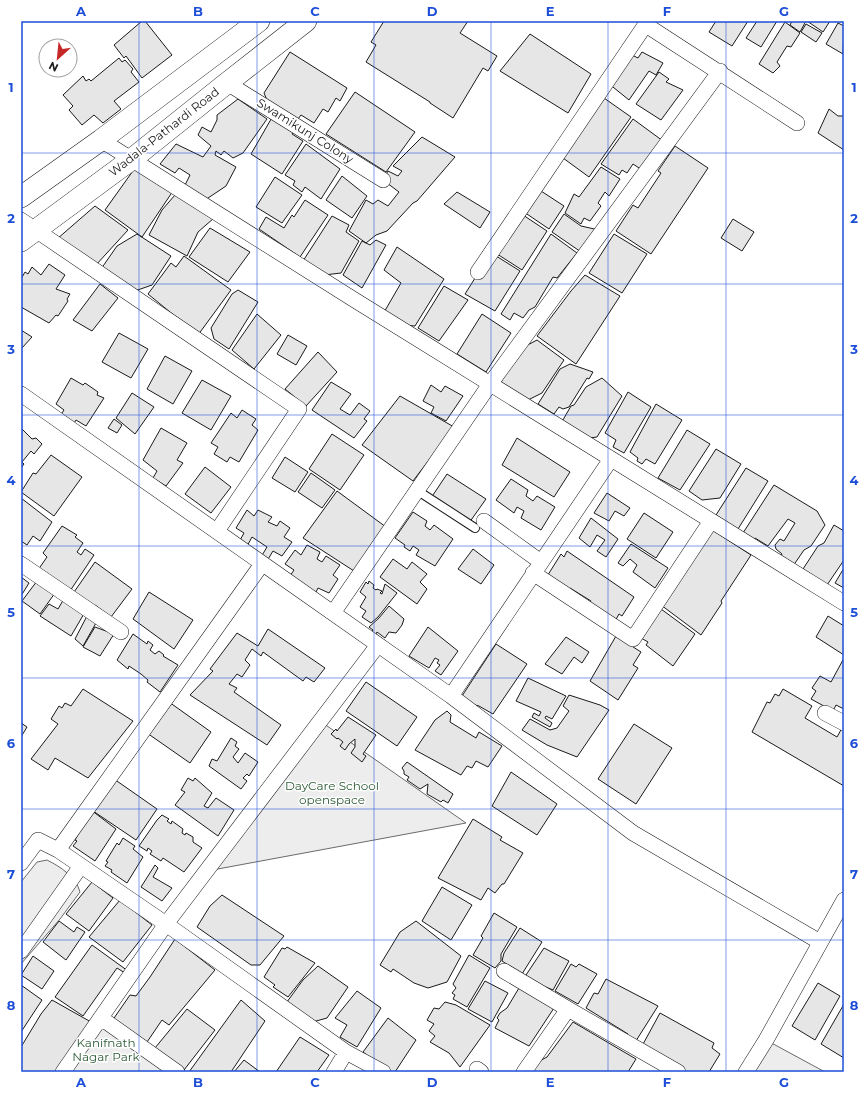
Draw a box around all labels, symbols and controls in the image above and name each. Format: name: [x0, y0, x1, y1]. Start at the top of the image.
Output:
text: A: [75, 3, 87, 19]
text: B: [193, 3, 203, 19]
text: C: [310, 3, 320, 19]
text: D: [427, 3, 438, 19]
text: E: [546, 3, 555, 19]
text: F: [663, 3, 671, 19]
text: G: [779, 3, 789, 19]
north arrow: [38, 38, 78, 78]
text: N: [46, 59, 61, 75]
text: 1: [8, 79, 14, 95]
text: 1: [851, 79, 857, 95]
street label: Wadala-Pathardi Road: [105, 84, 222, 179]
street label: Swamikunj Colony: [254, 95, 357, 167]
text: 2: [7, 210, 15, 226]
text: 2: [850, 210, 858, 226]
text: 3: [6, 341, 15, 357]
text: 3: [849, 341, 858, 357]
text: 4: [7, 472, 16, 488]
text: 4: [850, 472, 859, 488]
text: 5: [7, 604, 15, 620]
text: 5: [850, 604, 858, 620]
text: 6: [7, 735, 16, 751]
text: 6: [850, 735, 859, 751]
park label: DayCare School openspace: [285, 778, 379, 807]
text: 7: [7, 866, 15, 882]
text: 7: [850, 866, 858, 882]
text: 8: [7, 997, 16, 1013]
text: 8: [850, 997, 859, 1013]
park label: Kanifnath Nagar Park: [72, 1035, 141, 1064]
text: A: [75, 1074, 87, 1090]
text: B: [193, 1074, 203, 1090]
text: C: [310, 1074, 320, 1090]
text: D: [427, 1074, 438, 1090]
text: E: [546, 1074, 555, 1090]
text: F: [663, 1074, 671, 1090]
text: G: [779, 1074, 789, 1090]

